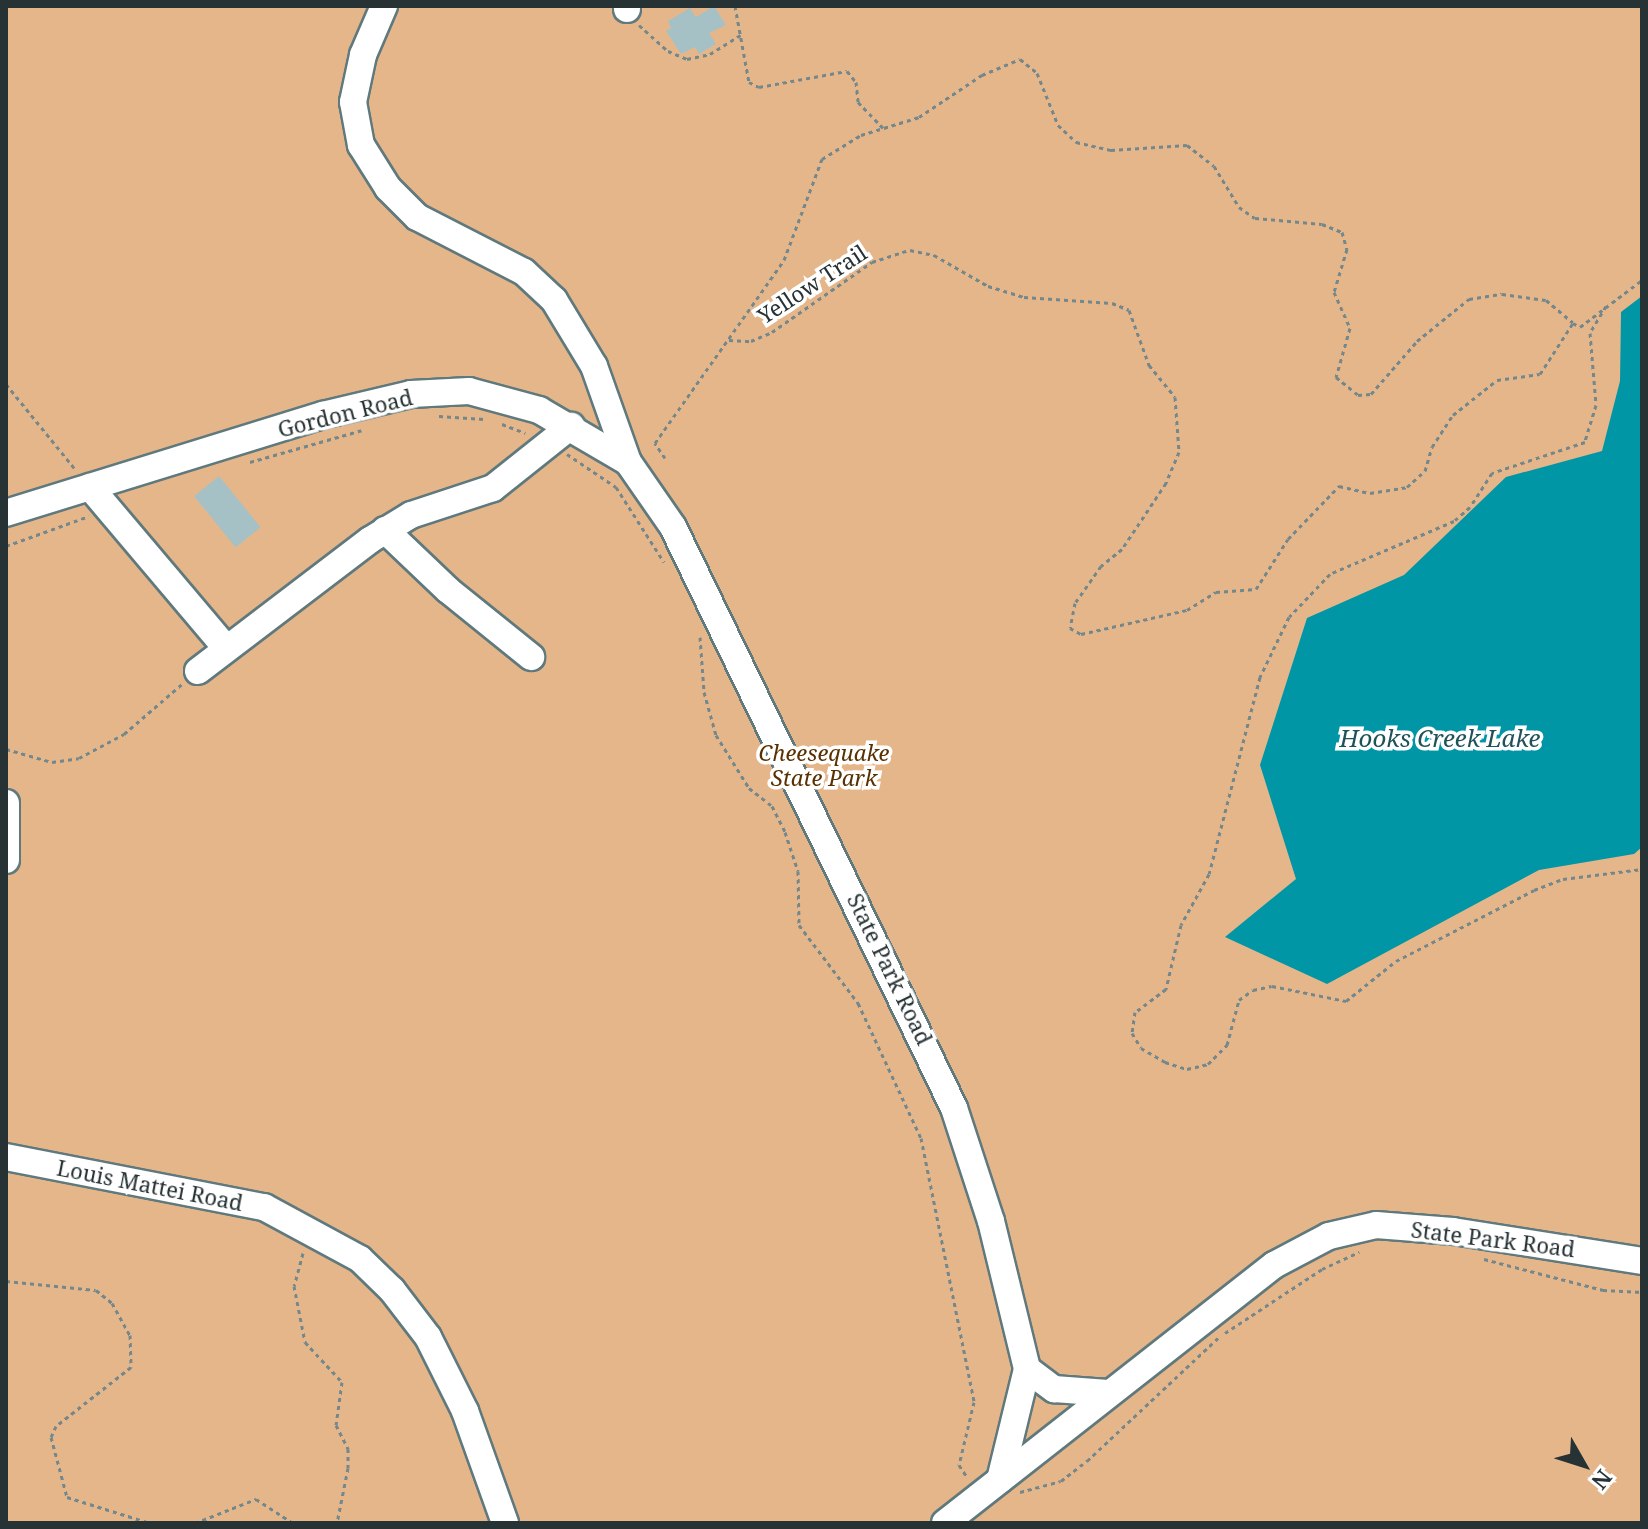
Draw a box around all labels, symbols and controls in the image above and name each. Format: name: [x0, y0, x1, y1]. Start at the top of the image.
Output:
street label: Yellow Trail: [753, 239, 871, 329]
street label: Gordon Road: [275, 384, 415, 442]
water label: Hooks Creek Lake: [1340, 724, 1540, 752]
park label: Cheesequake State Park: [759, 739, 889, 790]
street label: State Park Road: [842, 889, 938, 1049]
street label: Louis Mattei Road: [55, 1154, 245, 1216]
street label: State Park Road: [1410, 1216, 1576, 1262]
north arrow: [1544, 1425, 1624, 1505]
text: N: [1586, 1464, 1620, 1496]

